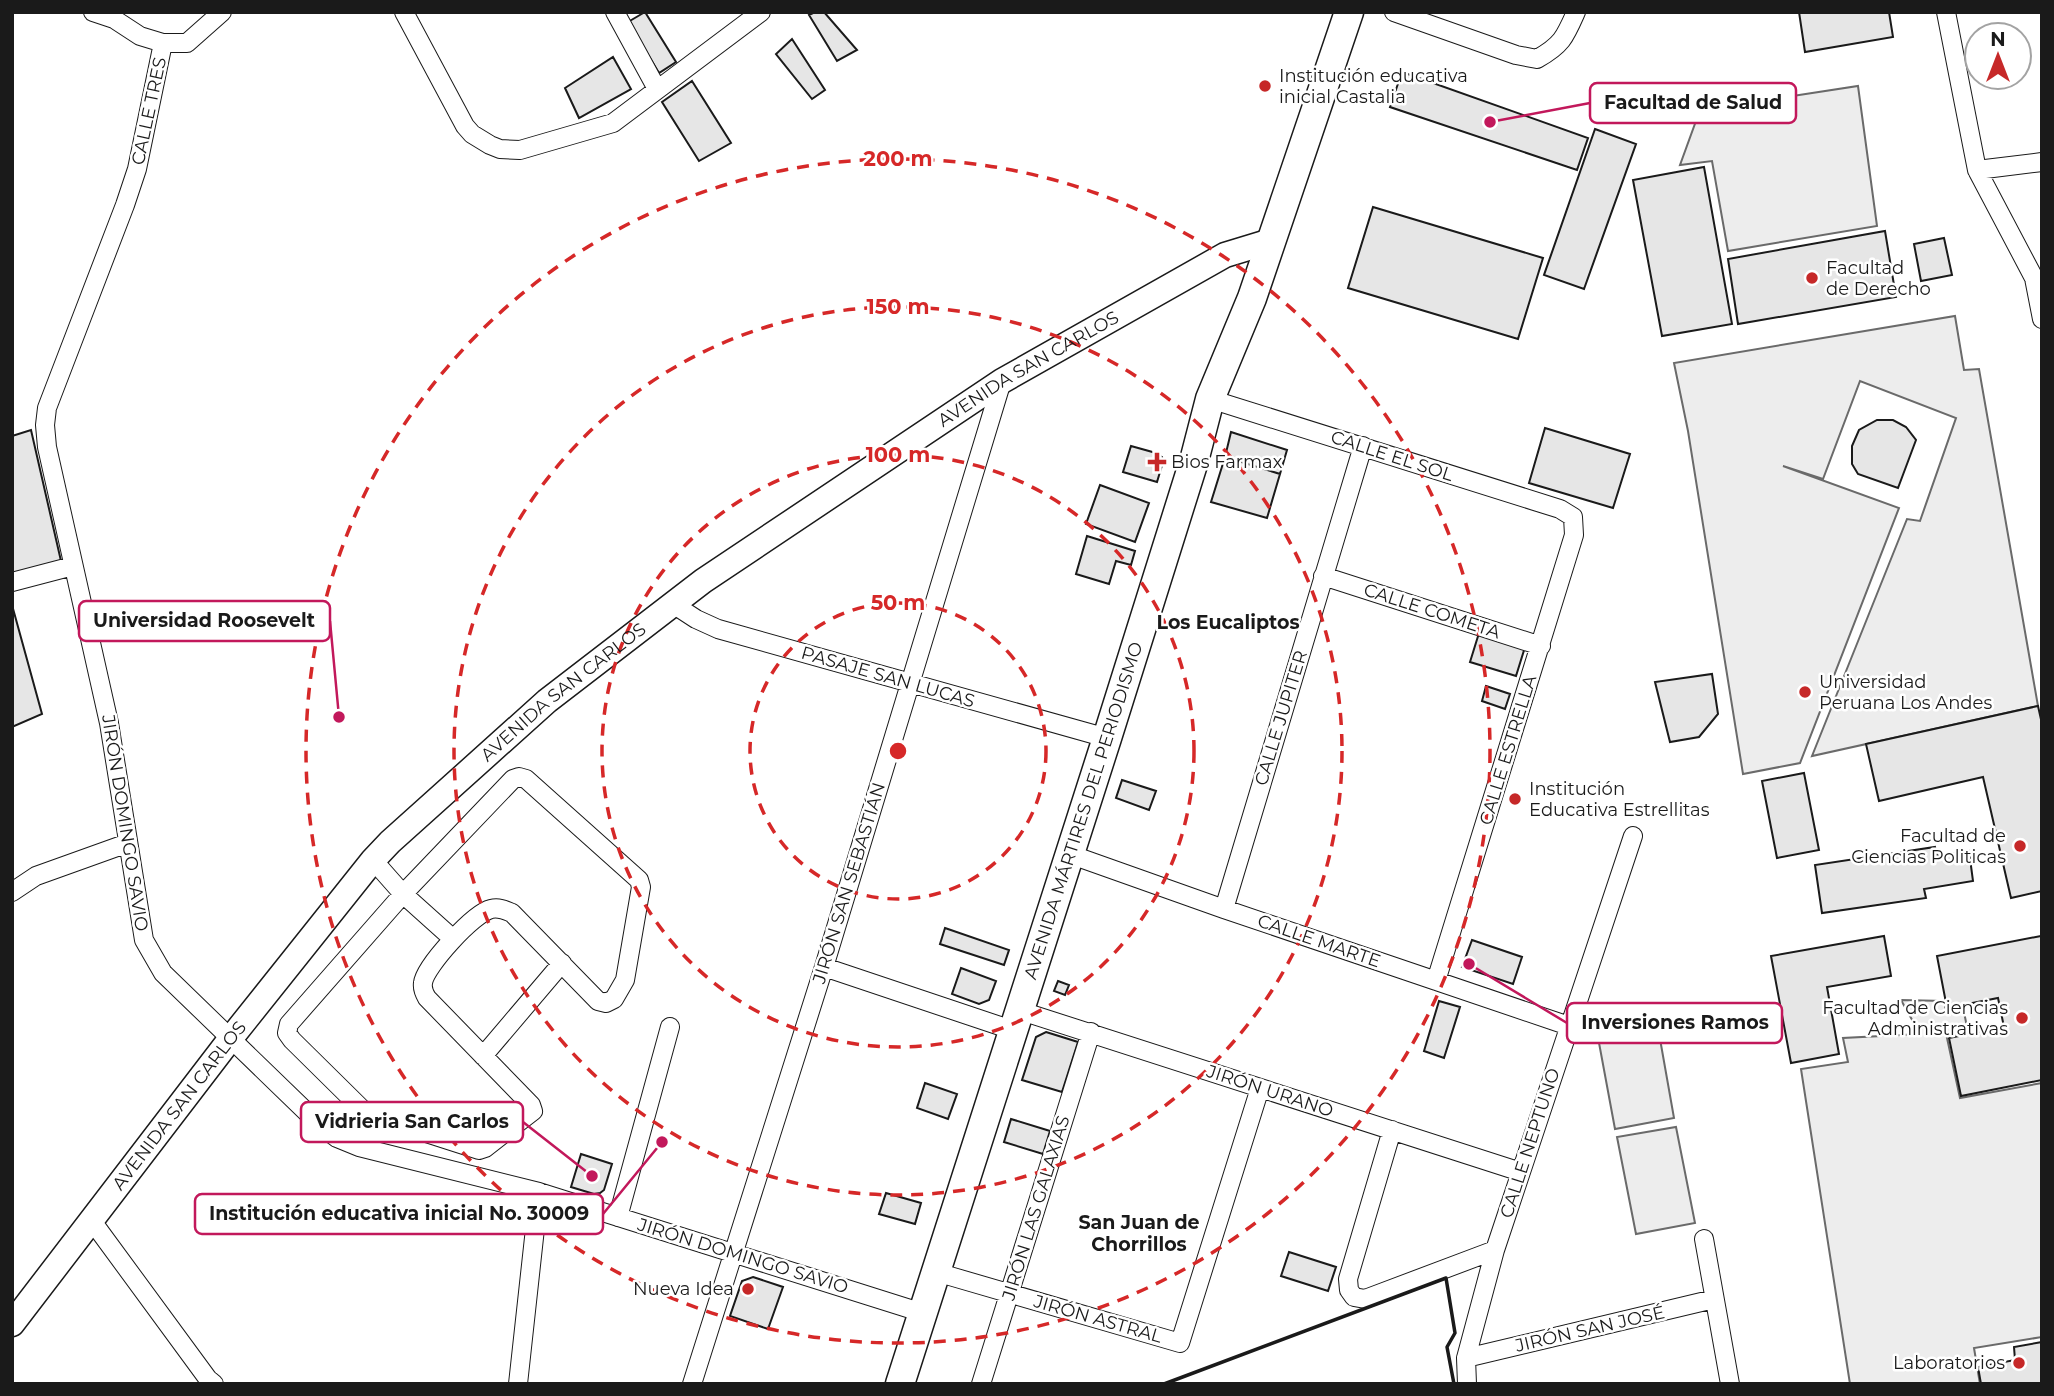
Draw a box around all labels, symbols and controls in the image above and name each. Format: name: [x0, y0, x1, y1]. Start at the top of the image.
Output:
north arrow: [1963, 21, 2033, 91]
text: N: [1990, 28, 2006, 51]
street label: CALLE TRES: [127, 55, 171, 167]
place label: Institución educativa inicial Castalia: [1279, 65, 1468, 108]
marker: Institución educativa inicial Castalia: [1257, 78, 1273, 94]
callout: Facultad de Salud: [1590, 83, 1796, 123]
text: Facultad de Salud: [1604, 91, 1782, 114]
text: 200 m: [864, 146, 932, 171]
place label: Facultad de Derecho: [1826, 257, 1931, 300]
marker: Facultad de Derecho: [1804, 270, 1820, 286]
text: 150 m: [867, 294, 929, 319]
street label: AVENIDA SAN CARLOS: [934, 306, 1123, 432]
street label: CALLE EL SOL: [1328, 426, 1456, 486]
text: 100 m: [866, 442, 930, 467]
place label: Bios Farmax: [1171, 451, 1283, 473]
marker: Bios Farmax: [1149, 454, 1165, 470]
street label: CALLE COMETA: [1361, 579, 1503, 643]
text: 50 m: [871, 590, 925, 615]
callout: Universidad Roosevelt: [79, 601, 330, 641]
text: Universidad Roosevelt: [93, 609, 315, 632]
district label: Los Eucaliptos: [1156, 611, 1300, 634]
street label: AVENIDA SAN CARLOS: [476, 618, 650, 766]
street label: AVENIDA MÁRTIRES DEL PERIODISMO: [1019, 639, 1147, 982]
street label: PASAJE SAN LUCAS: [799, 642, 977, 712]
street label: CALLE JUPITER: [1250, 648, 1312, 788]
place label: Universidad Peruana Los Andes: [1819, 671, 1992, 714]
street label: CALLE ESTRELLA: [1475, 672, 1541, 828]
marker: Universidad Peruana Los Andes: [1797, 684, 1813, 700]
street label: JIRÓN DOMINGO SAVIO: [97, 712, 153, 933]
centre of rings: [886, 739, 910, 763]
place label: Institución Educativa Estrellitas: [1529, 778, 1710, 821]
street label: JIRÓN SAN SEBASTIÁN: [808, 780, 890, 987]
marker: Institución Educativa Estrellitas: [1507, 791, 1523, 807]
place label: Facultad de Ciencias Politicas: [1851, 825, 2006, 868]
marker: Facultad de Ciencias Politicas: [2012, 838, 2028, 854]
street label: CALLE MARTE: [1255, 910, 1383, 972]
place label: Facultad de Ciencias Administrativas: [1822, 997, 2008, 1040]
callout: Inversiones Ramos: [1567, 1003, 1782, 1043]
marker: Facultad de Ciencias Administrativas: [2014, 1010, 2030, 1026]
text: Inversiones Ramos: [1581, 1011, 1769, 1034]
street label: AVENIDA SAN CARLOS: [107, 1017, 251, 1195]
street label: JIRÓN URANO: [1203, 1060, 1336, 1122]
street label: CALLE NEPTUNO: [1495, 1065, 1565, 1221]
callout: Vidrieria San Carlos: [301, 1102, 523, 1142]
text: Vidrieria San Carlos: [314, 1110, 509, 1133]
street label: JIRÓN LAS GALAXIAS: [997, 1113, 1075, 1304]
callout: Institución educativa inicial No. 30009: [195, 1194, 603, 1234]
text: Institución educativa inicial No. 30009: [209, 1202, 589, 1225]
district label: San Juan de Chorrillos: [1078, 1211, 1200, 1256]
street label: JIRÓN DOMINGO SAVIO: [634, 1213, 851, 1299]
place label: Nueva Idea: [633, 1278, 734, 1300]
marker: Nueva Idea: [740, 1281, 756, 1297]
street label: JIRÓN ASTRAL: [1030, 1290, 1165, 1348]
street label: JIRÓN SAN JOSÉ: [1512, 1301, 1667, 1357]
place label: Laboratorios: [1893, 1352, 2005, 1374]
marker: Laboratorios: [2011, 1355, 2027, 1371]

